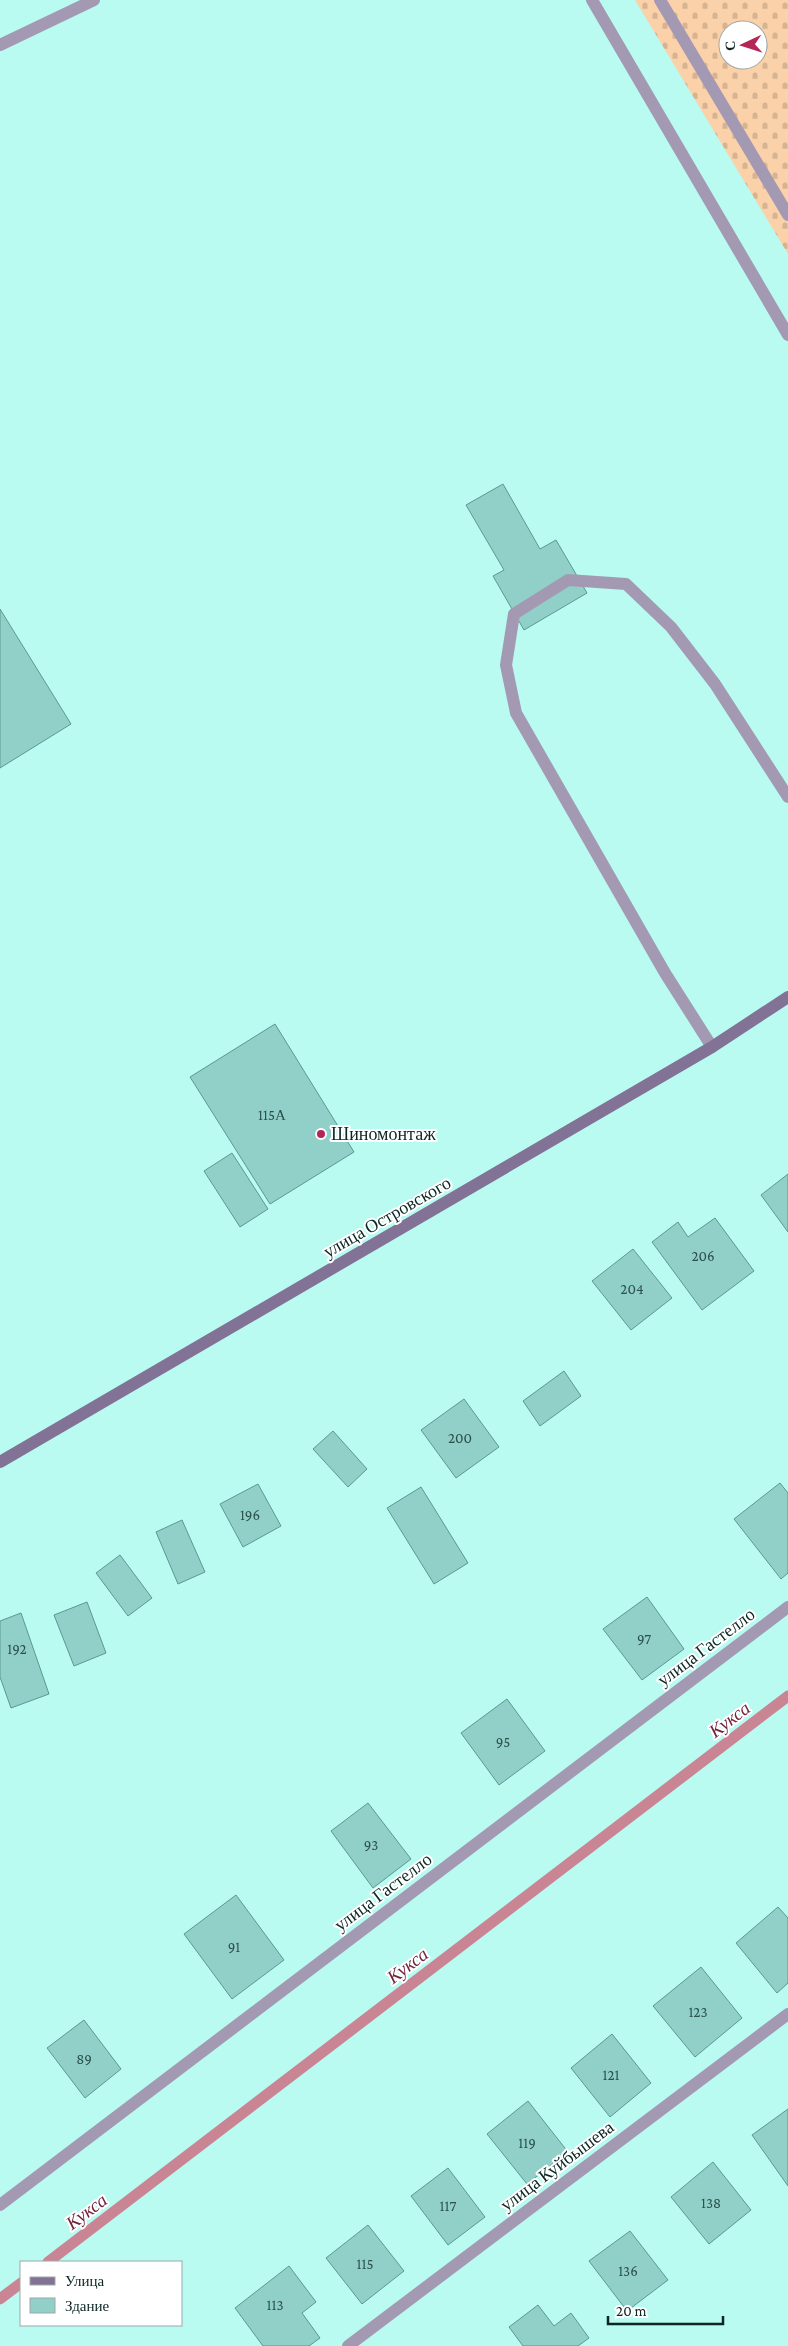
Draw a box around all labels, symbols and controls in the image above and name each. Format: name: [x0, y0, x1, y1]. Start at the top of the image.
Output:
north arrow: [718, 20, 768, 70]
text: С: [722, 40, 738, 52]
house number: 115А: [258, 1107, 286, 1123]
place label: Шиномонтаж: [331, 1124, 436, 1144]
marker: Шиномонтаж: [315, 1128, 327, 1140]
street label: улица Островского: [320, 1172, 454, 1262]
house number: 206: [691, 1248, 715, 1264]
house number: 204: [620, 1281, 644, 1297]
house number: 200: [448, 1430, 472, 1446]
house number: 196: [240, 1507, 260, 1523]
street label: улица Гастелло: [653, 1604, 759, 1690]
house number: 97: [637, 1631, 651, 1647]
house number: 192: [7, 1641, 27, 1657]
water label: Кукса: [704, 1697, 754, 1742]
house number: 95: [496, 1734, 510, 1750]
house number: 93: [364, 1837, 378, 1853]
street label: улица Гастелло: [330, 1849, 436, 1935]
house number: 91: [228, 1939, 240, 1955]
water label: Кукса: [382, 1943, 432, 1988]
house number: 123: [688, 2004, 708, 2020]
house number: 89: [76, 2051, 92, 2067]
house number: 121: [602, 2067, 620, 2083]
street label: улица Куйбышева: [496, 2117, 618, 2215]
house number: 119: [518, 2135, 536, 2151]
water label: Кукса: [61, 2189, 111, 2234]
house number: 138: [701, 2195, 721, 2211]
house number: 117: [440, 2198, 457, 2214]
house number: 115: [356, 2256, 374, 2272]
legend: [20, 2261, 182, 2326]
house number: 136: [618, 2263, 638, 2279]
text: Улица: [65, 2273, 104, 2289]
scale bar: [608, 2294, 723, 2326]
house number: 113: [266, 2297, 284, 2313]
text: Здание: [65, 2298, 109, 2314]
text: 20 m: [616, 2303, 647, 2319]

